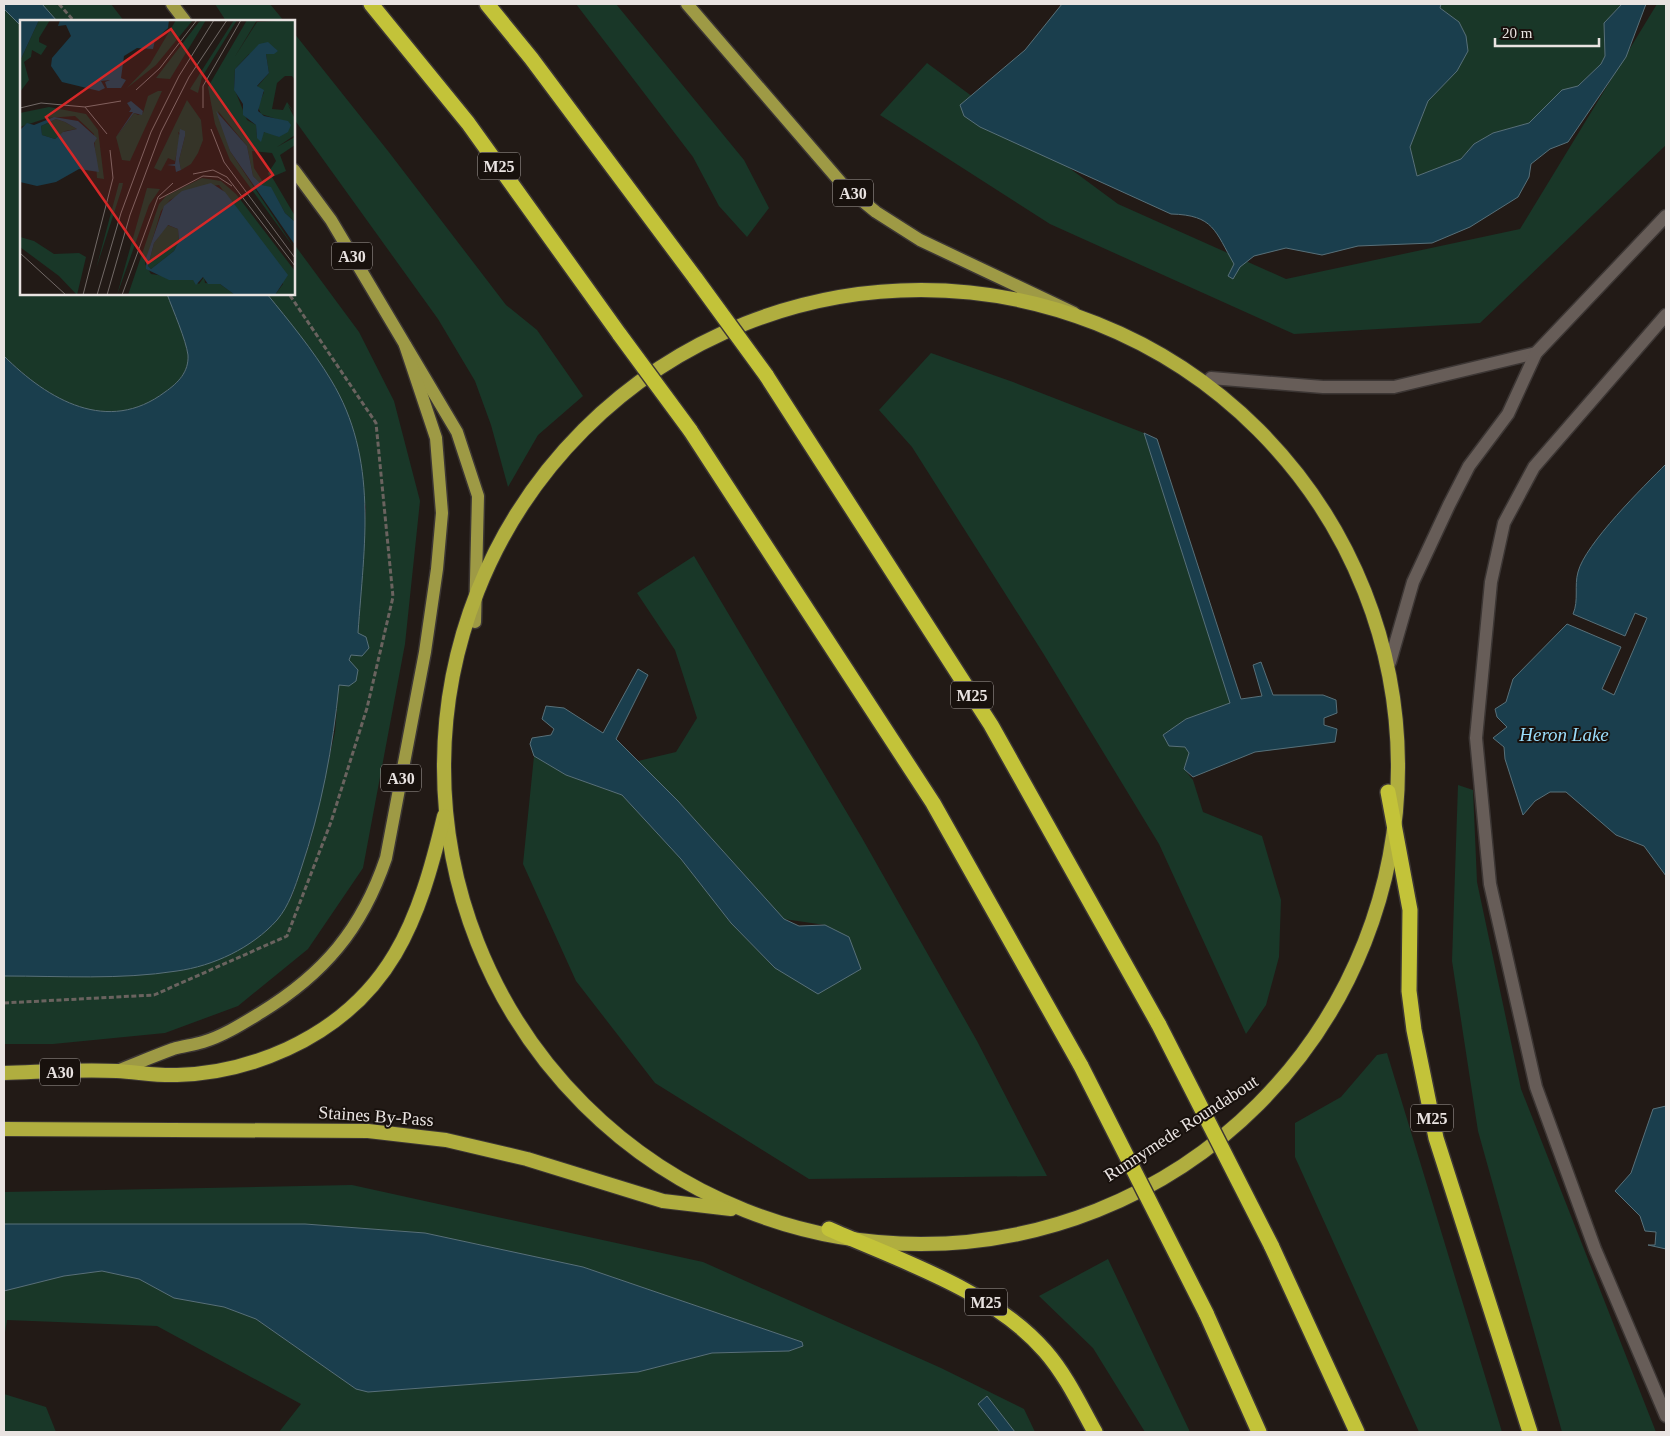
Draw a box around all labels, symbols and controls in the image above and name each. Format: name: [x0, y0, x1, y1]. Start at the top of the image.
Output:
scale bar: [1495, 15, 1599, 47]
inset map: [20, 20, 295, 295]
text: 20 m: [1502, 25, 1533, 41]
road number: M25: [478, 153, 520, 180]
road number: A30: [833, 180, 873, 207]
road number: A30: [332, 242, 372, 270]
road number: M25: [951, 682, 993, 708]
water label: Heron Lake: [1518, 724, 1609, 745]
road number: A30: [381, 764, 421, 791]
road number: A30: [40, 1058, 80, 1086]
street label: Runnymede Roundabout: [1100, 1071, 1262, 1185]
street label: Staines By-Pass: [318, 1102, 434, 1130]
road number: M25: [1411, 1104, 1453, 1132]
road number: M25: [965, 1288, 1007, 1315]

